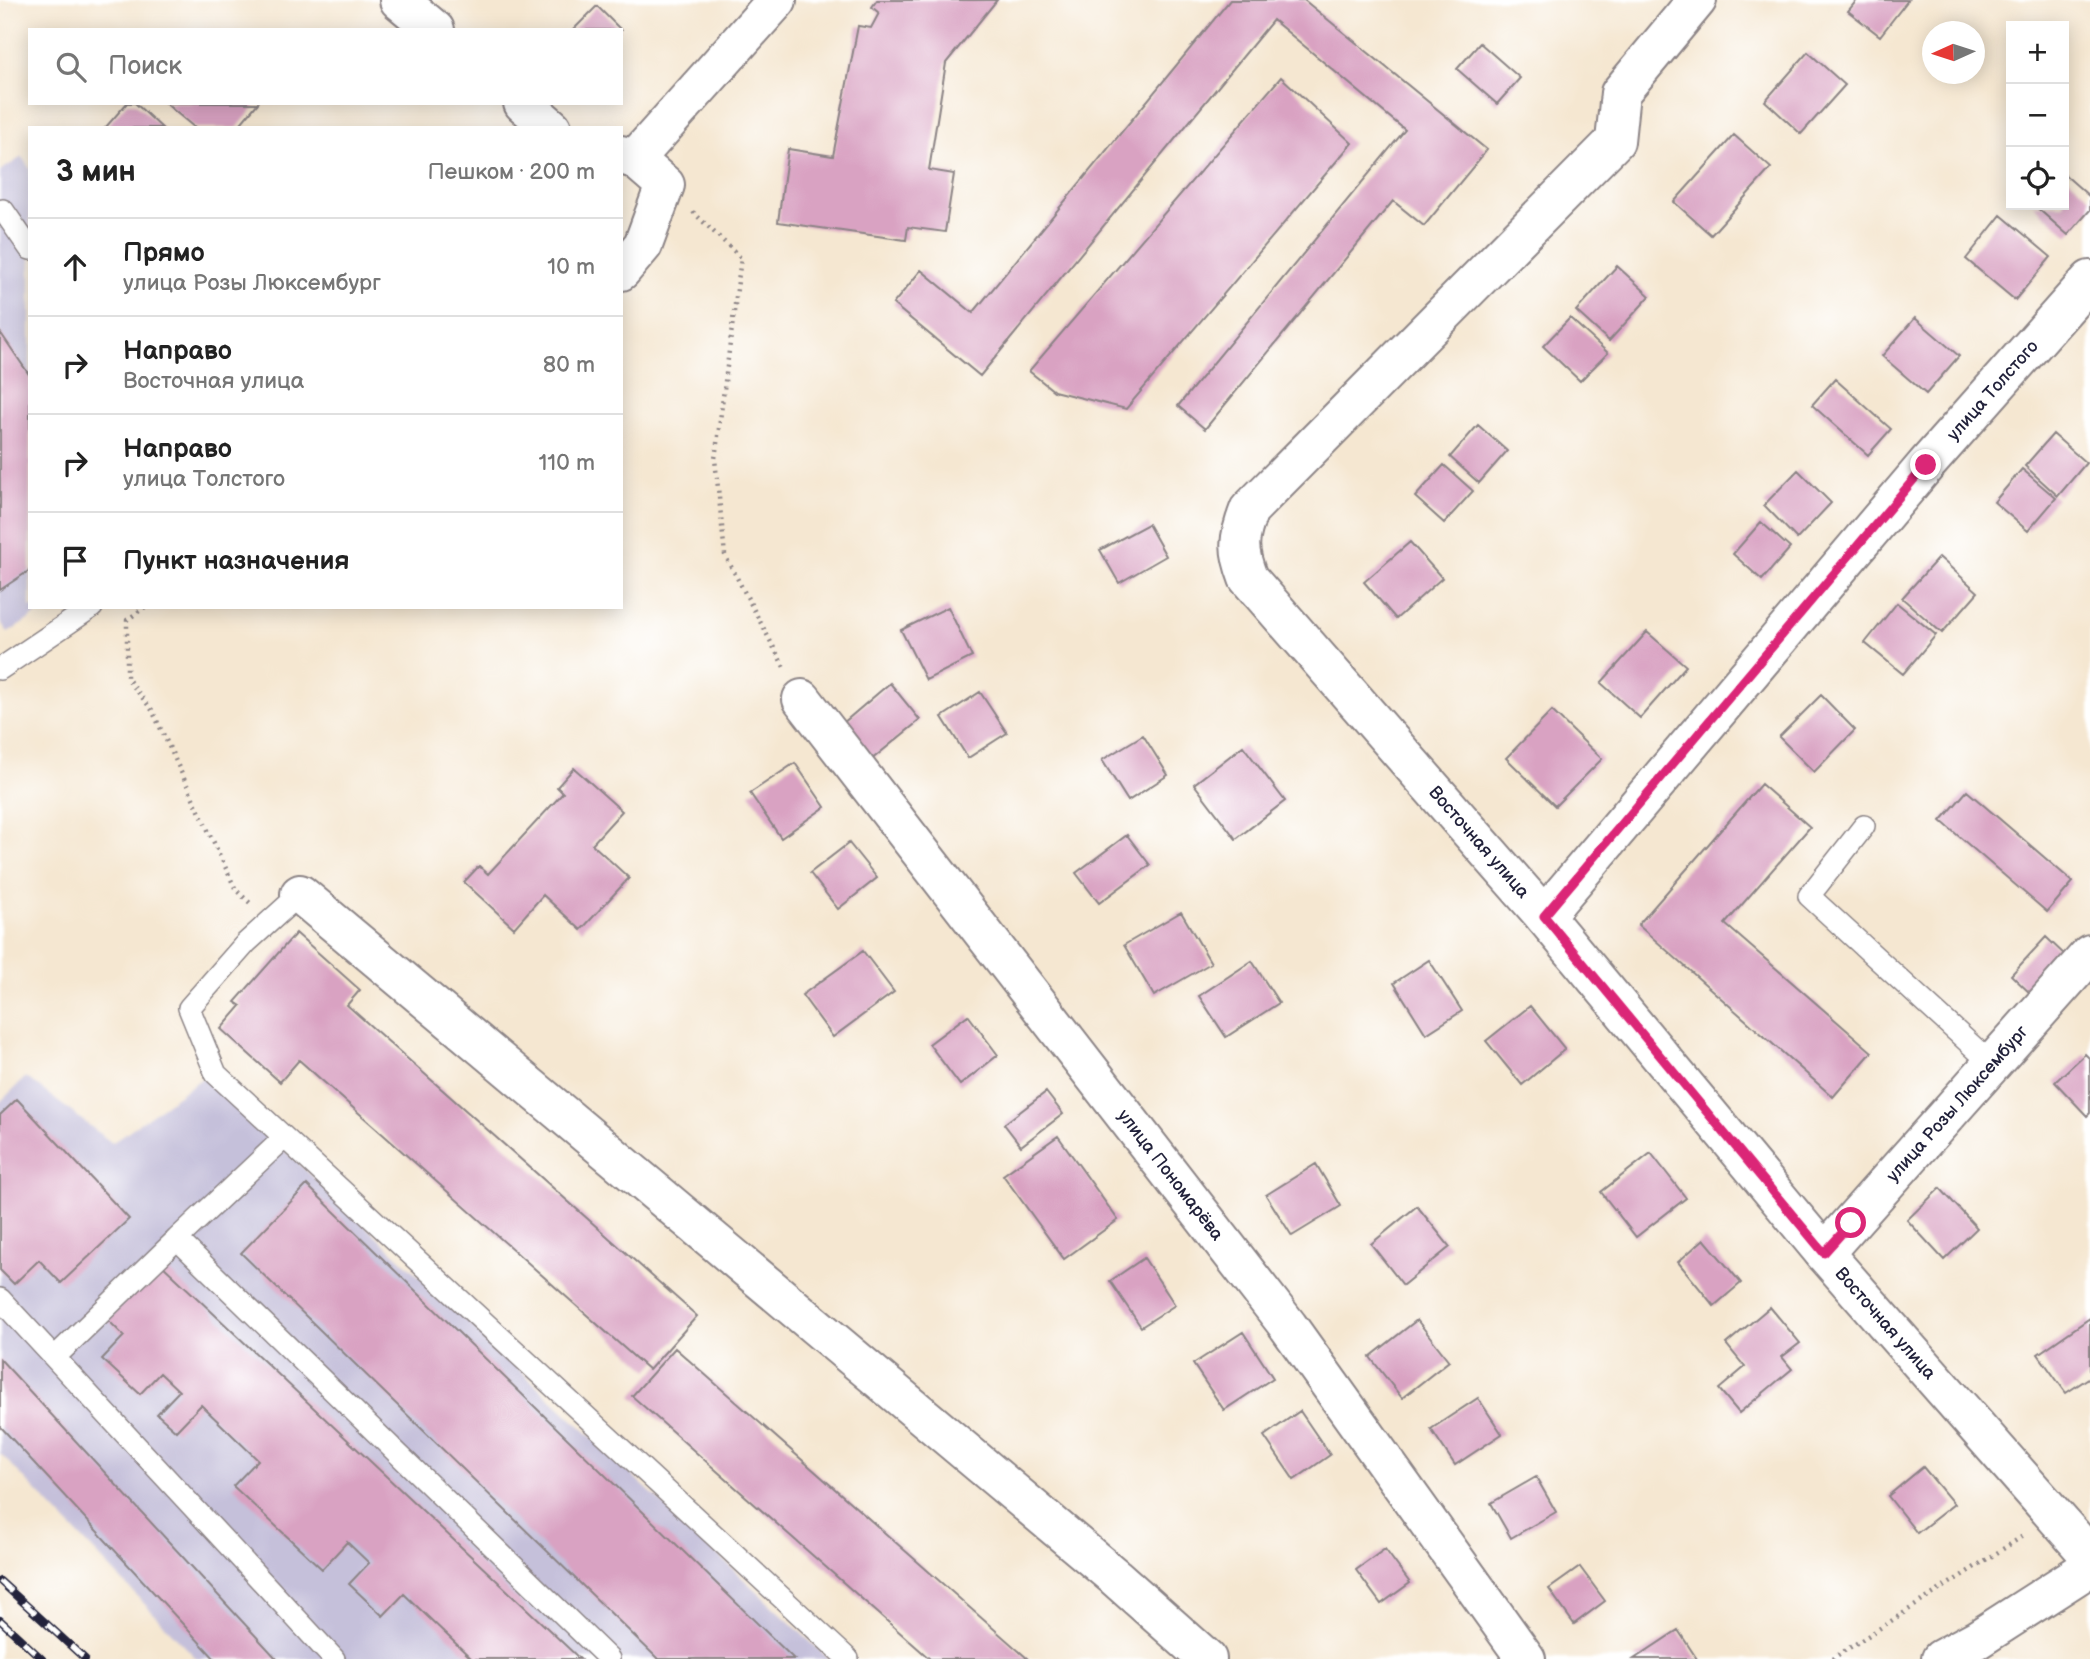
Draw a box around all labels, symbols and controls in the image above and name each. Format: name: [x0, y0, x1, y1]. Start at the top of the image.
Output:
north arrow: [1922, 21, 1985, 84]
map controls: [2006, 21, 2069, 210]
button: +: [2006, 21, 2069, 84]
search box: [28, 28, 623, 105]
icon: search: [52, 48, 90, 86]
text: Поиск: [108, 51, 182, 82]
button: −: [2006, 84, 2069, 147]
button: locate: [2006, 147, 2069, 210]
text: 3 мин: [56, 154, 136, 190]
text: Пешком · 200 m: [427, 158, 595, 186]
text: Прямо: [123, 238, 205, 269]
icon: ahead: [56, 248, 94, 286]
text: 10 m: [547, 253, 595, 281]
text: улица Розы Люксембург: [123, 269, 381, 297]
text: Направо: [123, 336, 232, 367]
street label: улица Толстого: [1942, 336, 2042, 445]
icon: right: [56, 346, 94, 384]
text: 80 m: [543, 351, 595, 379]
text: Восточная улица: [123, 367, 304, 395]
text: Направо: [123, 434, 232, 465]
icon: right: [56, 444, 94, 482]
text: 110 m: [538, 449, 595, 477]
route end: [1910, 449, 1941, 480]
text: улица Толстого: [123, 465, 285, 493]
icon: arrive: [56, 542, 94, 580]
text: Пункт назначения: [123, 546, 349, 577]
street label: Восточная улица: [1425, 782, 1534, 903]
street label: улица Розы Люксембург: [1882, 1021, 2032, 1186]
street label: улица Пономарёва: [1114, 1105, 1228, 1245]
route start: [1835, 1207, 1866, 1238]
street label: Восточная улица: [1831, 1263, 1941, 1384]

